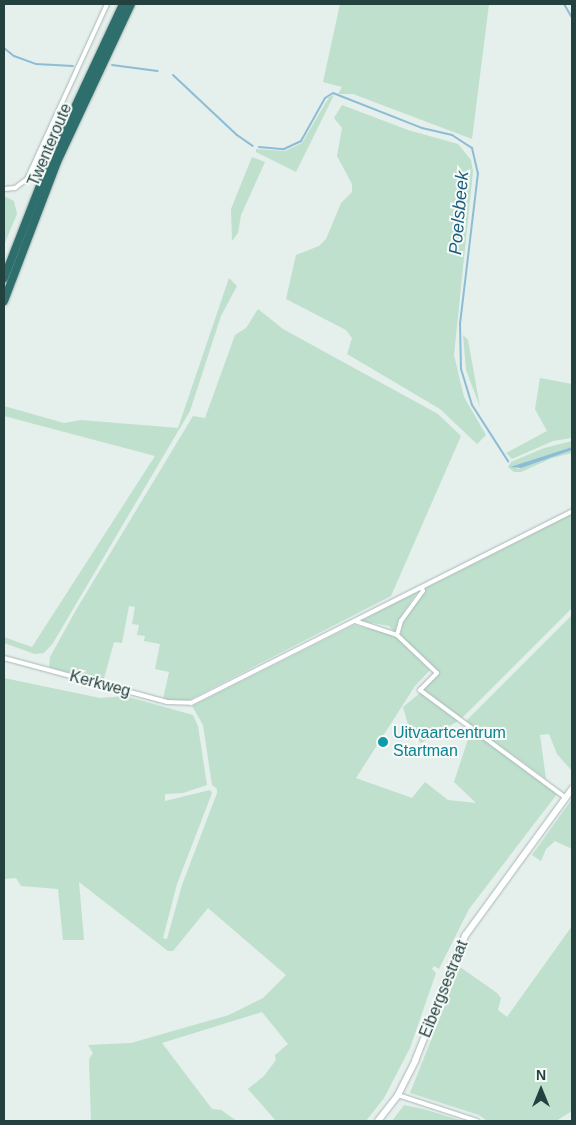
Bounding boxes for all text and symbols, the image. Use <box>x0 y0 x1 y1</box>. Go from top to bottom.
street label: Twenteroute <box>24 101 76 189</box>
water label: Poelsbeek <box>445 170 473 256</box>
street label: Kerkweg <box>67 667 133 701</box>
place label: Uitvaartcentrum Startman <box>393 723 506 761</box>
marker: Uitvaartcentrum Startman <box>377 736 389 748</box>
street label: Eibergsestraat <box>416 938 472 1040</box>
north arrow <box>516 1065 566 1115</box>
text: N <box>536 1067 546 1083</box>

